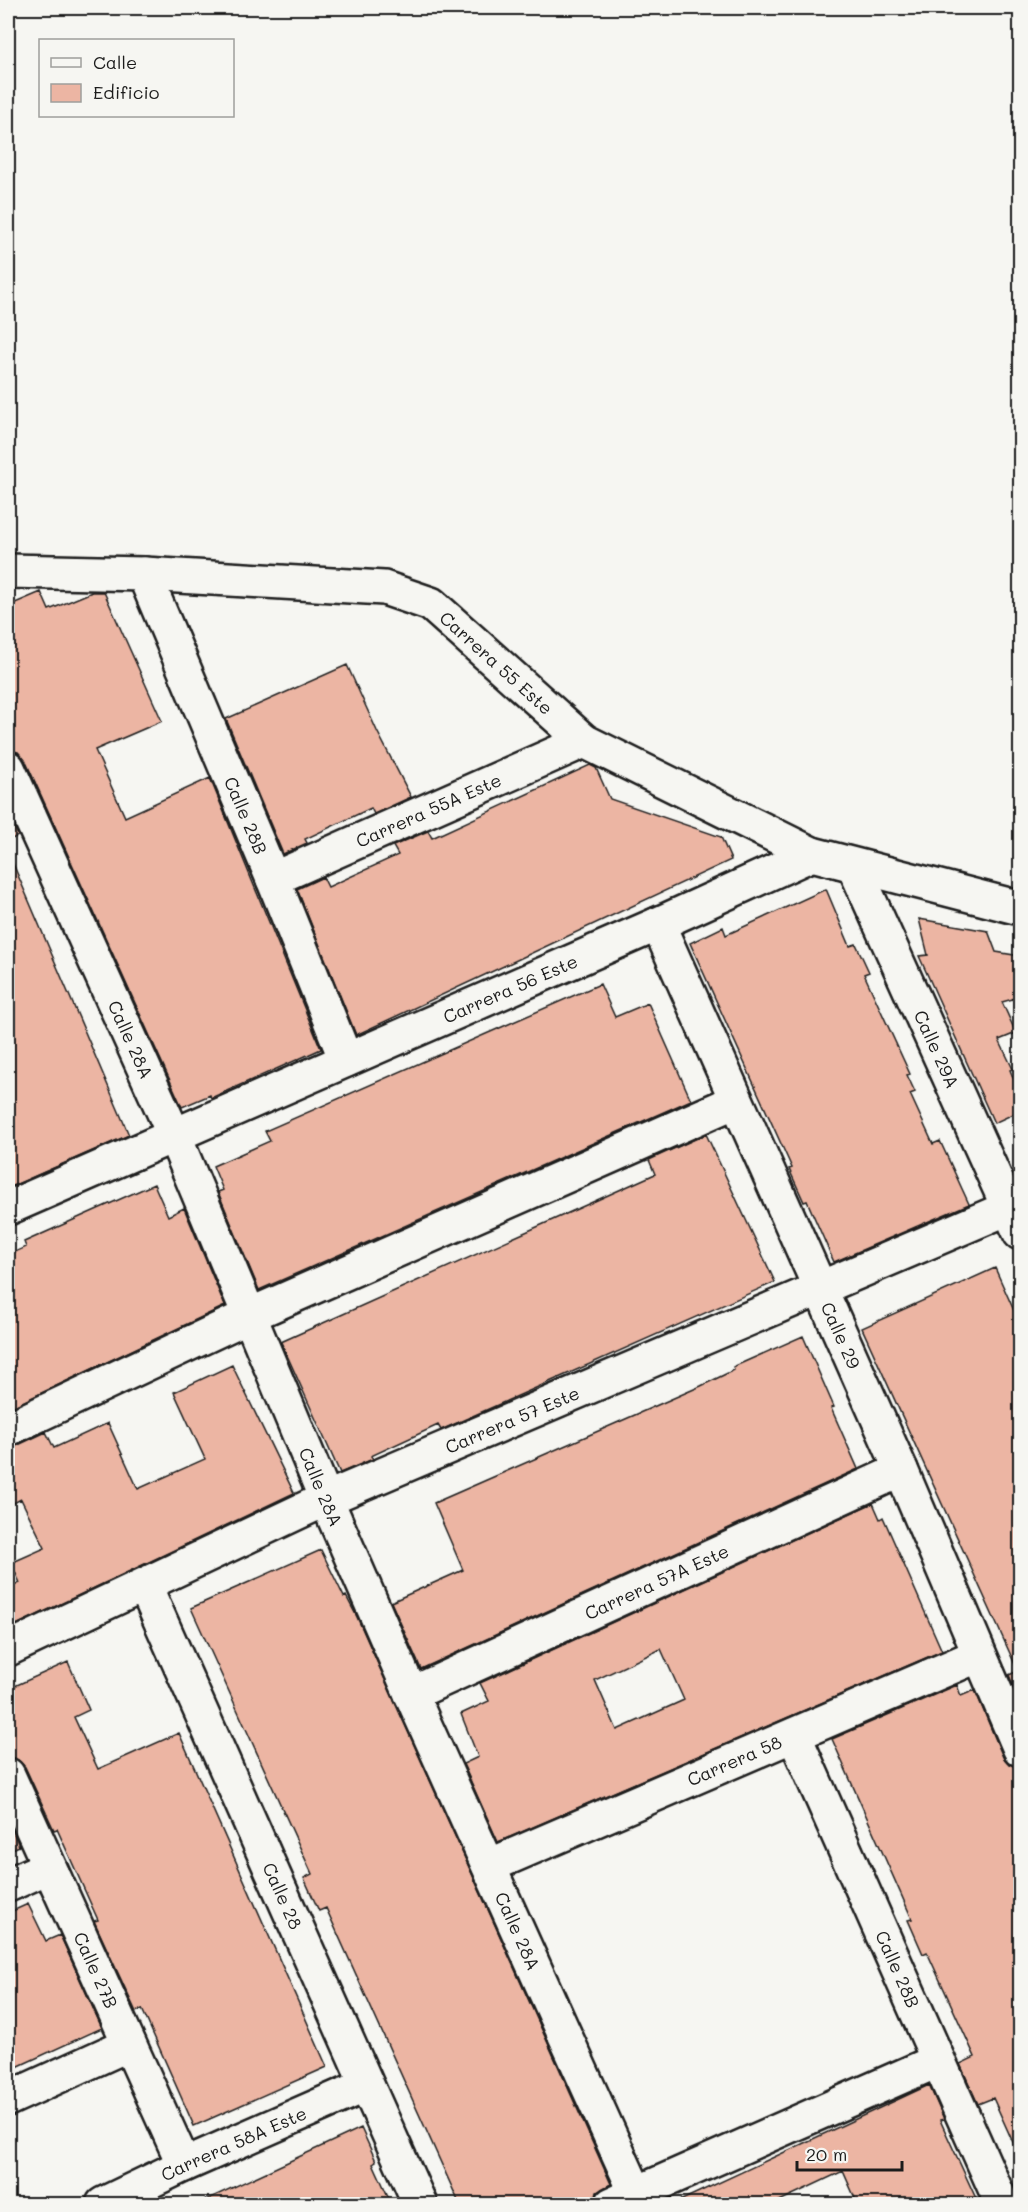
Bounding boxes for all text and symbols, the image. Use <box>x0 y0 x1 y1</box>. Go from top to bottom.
legend <box>39 39 234 117</box>
text: Calle <box>93 50 137 74</box>
text: Edificio <box>93 80 160 104</box>
street label: Carrera 55 Este <box>435 606 558 720</box>
street label: Carrera 55A Este <box>352 767 505 853</box>
street label: Calle 28B <box>219 773 273 858</box>
street label: Carrera 56 Este <box>439 949 581 1029</box>
street label: Calle 28A <box>103 997 159 1082</box>
street label: Calle 29A <box>909 1006 965 1092</box>
street label: Calle 29 <box>816 1298 866 1373</box>
street label: Carrera 57 Este <box>441 1380 583 1459</box>
street label: Calle 28A <box>294 1444 348 1530</box>
street label: Carrera 57A Este <box>581 1538 733 1625</box>
street label: Carrera 58 <box>683 1729 785 1791</box>
street label: Calle 28 <box>257 1858 308 1933</box>
street label: Calle 28A <box>490 1888 546 1974</box>
street label: Calle 28B <box>870 1927 925 2011</box>
street label: Calle 27B <box>68 1928 124 2012</box>
street label: Carrera 58A Este <box>157 2101 310 2186</box>
scale bar <box>797 2134 902 2172</box>
text: 20 m <box>806 2142 847 2166</box>

